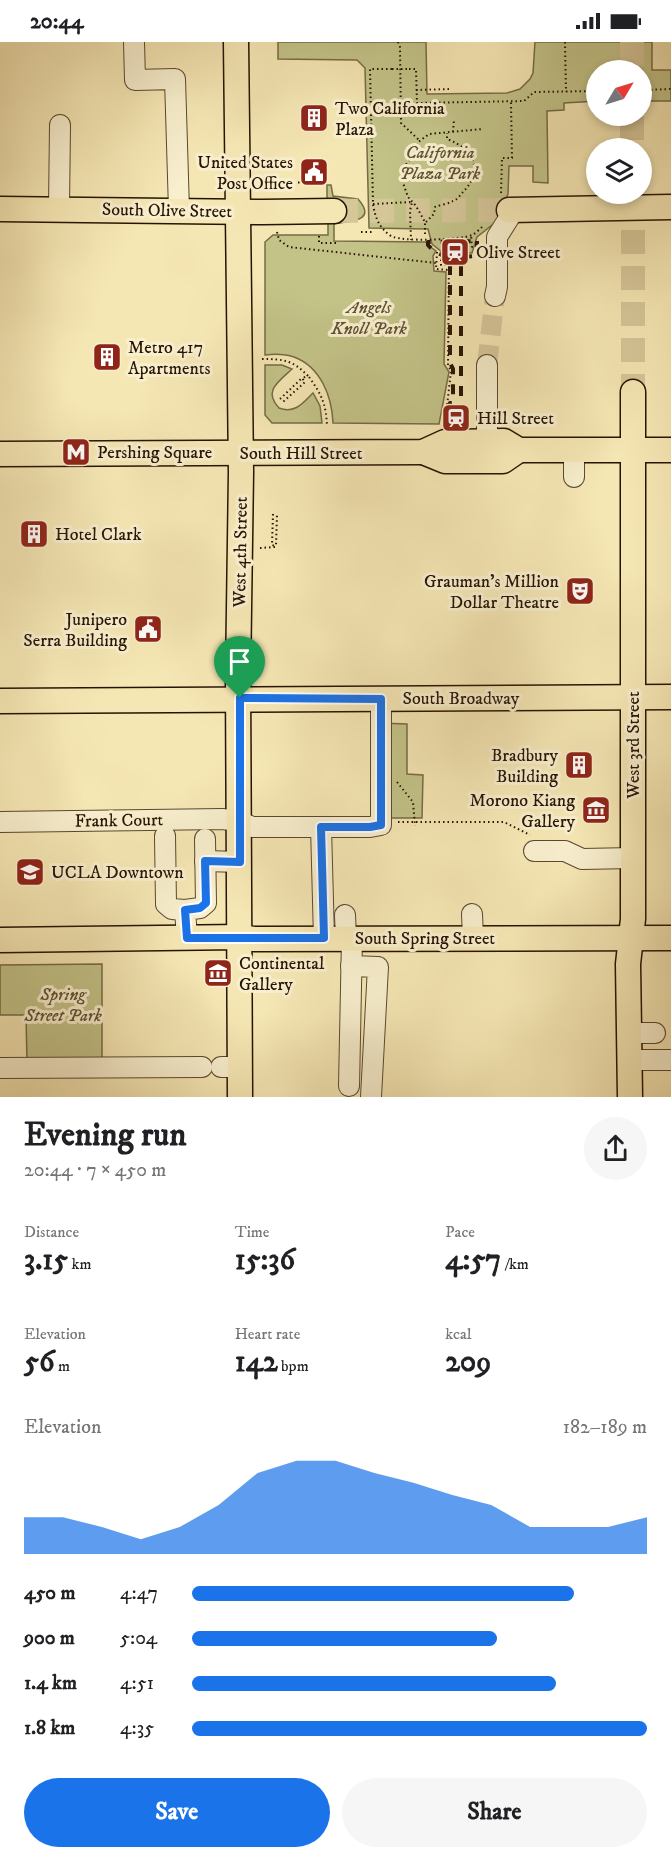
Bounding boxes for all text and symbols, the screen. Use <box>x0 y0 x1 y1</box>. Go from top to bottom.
text: 20:44 <box>30 8 84 35</box>
north arrow <box>586 60 652 126</box>
map controls <box>586 60 652 204</box>
place label: Two California Plaza <box>335 98 445 141</box>
building icon: Two California Plaza <box>298 102 330 134</box>
button: layers <box>586 138 652 204</box>
park label: California Plaza Park <box>400 142 481 185</box>
place label: United States Post Office <box>197 152 293 195</box>
public building icon: United States Post Office <box>298 156 330 188</box>
street label: South Olive Street <box>102 199 233 223</box>
station icon: Olive Street <box>439 236 471 268</box>
place label: Olive Street <box>476 242 561 264</box>
park label: Angels Knoll Park <box>330 297 407 340</box>
place label: Metro 417 Apartments <box>128 337 211 380</box>
building icon: Metro 417 Apartments <box>91 341 123 373</box>
station icon: Hill Street <box>440 402 472 434</box>
place label: Hill Street <box>477 408 554 430</box>
metro station icon: Pershing Square <box>60 436 92 468</box>
place label: Pershing Square <box>97 442 212 464</box>
street label: South Hill Street <box>240 443 363 465</box>
street label: West 4th Street <box>229 496 253 609</box>
building icon: Hotel Clark <box>18 518 50 550</box>
place label: Hotel Clark <box>55 524 142 546</box>
place label: Grauman's Million Dollar Theatre <box>424 571 560 614</box>
theatre icon: Grauman's Million Dollar Theatre <box>564 575 596 607</box>
place label: Junipero Serra Building <box>23 609 127 652</box>
public building icon: Junipero Serra Building <box>132 613 164 645</box>
pin <box>214 636 265 698</box>
icon: arrive <box>223 645 256 678</box>
street label: South Broadway <box>403 688 520 710</box>
street label: West 3rd Street <box>623 691 645 800</box>
place label: Bradbury Building <box>491 745 558 788</box>
building icon: Bradbury Building <box>563 749 595 781</box>
place label: Morono Kiang Gallery <box>470 790 575 833</box>
museum icon: Morono Kiang Gallery <box>580 794 612 826</box>
street label: Frank Court <box>75 809 164 833</box>
school or university icon: UCLA Downtown <box>14 856 46 888</box>
place label: UCLA Downtown <box>51 862 184 884</box>
street label: South Spring Street <box>355 928 495 950</box>
place label: Continental Gallery <box>239 953 325 996</box>
museum icon: Continental Gallery <box>202 957 234 989</box>
park label: Spring Street Park <box>23 984 102 1027</box>
text: Evening run <box>24 1115 186 1156</box>
button: share <box>584 1117 647 1180</box>
text: 20:44 · 7 × 450 m <box>24 1158 166 1183</box>
text: Distance <box>24 1222 79 1242</box>
text: Time <box>235 1222 269 1242</box>
text: Pace <box>445 1222 475 1242</box>
text: 3.15 <box>24 1242 68 1279</box>
text: 15:36 <box>235 1242 295 1279</box>
text: 4:57 <box>445 1242 501 1279</box>
text: km <box>68 1254 91 1274</box>
text: /km <box>501 1254 529 1274</box>
text: Elevation <box>24 1324 86 1344</box>
text: Heart rate <box>235 1324 300 1344</box>
text: kcal <box>445 1324 472 1344</box>
text: 56 <box>24 1344 55 1381</box>
text: 142 <box>235 1344 278 1381</box>
text: 209 <box>445 1344 491 1381</box>
text: m <box>55 1356 70 1376</box>
text: bpm <box>278 1356 309 1376</box>
text: Elevation <box>24 1415 101 1440</box>
text: 182–189 m <box>563 1415 647 1440</box>
text: 450 m <box>24 1581 75 1606</box>
text: 4:47 <box>120 1581 158 1606</box>
text: 900 m <box>24 1626 75 1651</box>
text: 5:04 <box>120 1626 157 1651</box>
text: 1.4 km <box>24 1671 77 1696</box>
text: 4:51 <box>120 1671 154 1696</box>
text: 1.8 km <box>24 1716 75 1741</box>
text: 4:35 <box>120 1716 154 1741</box>
button: Save <box>24 1778 330 1847</box>
button: Share <box>342 1778 647 1847</box>

